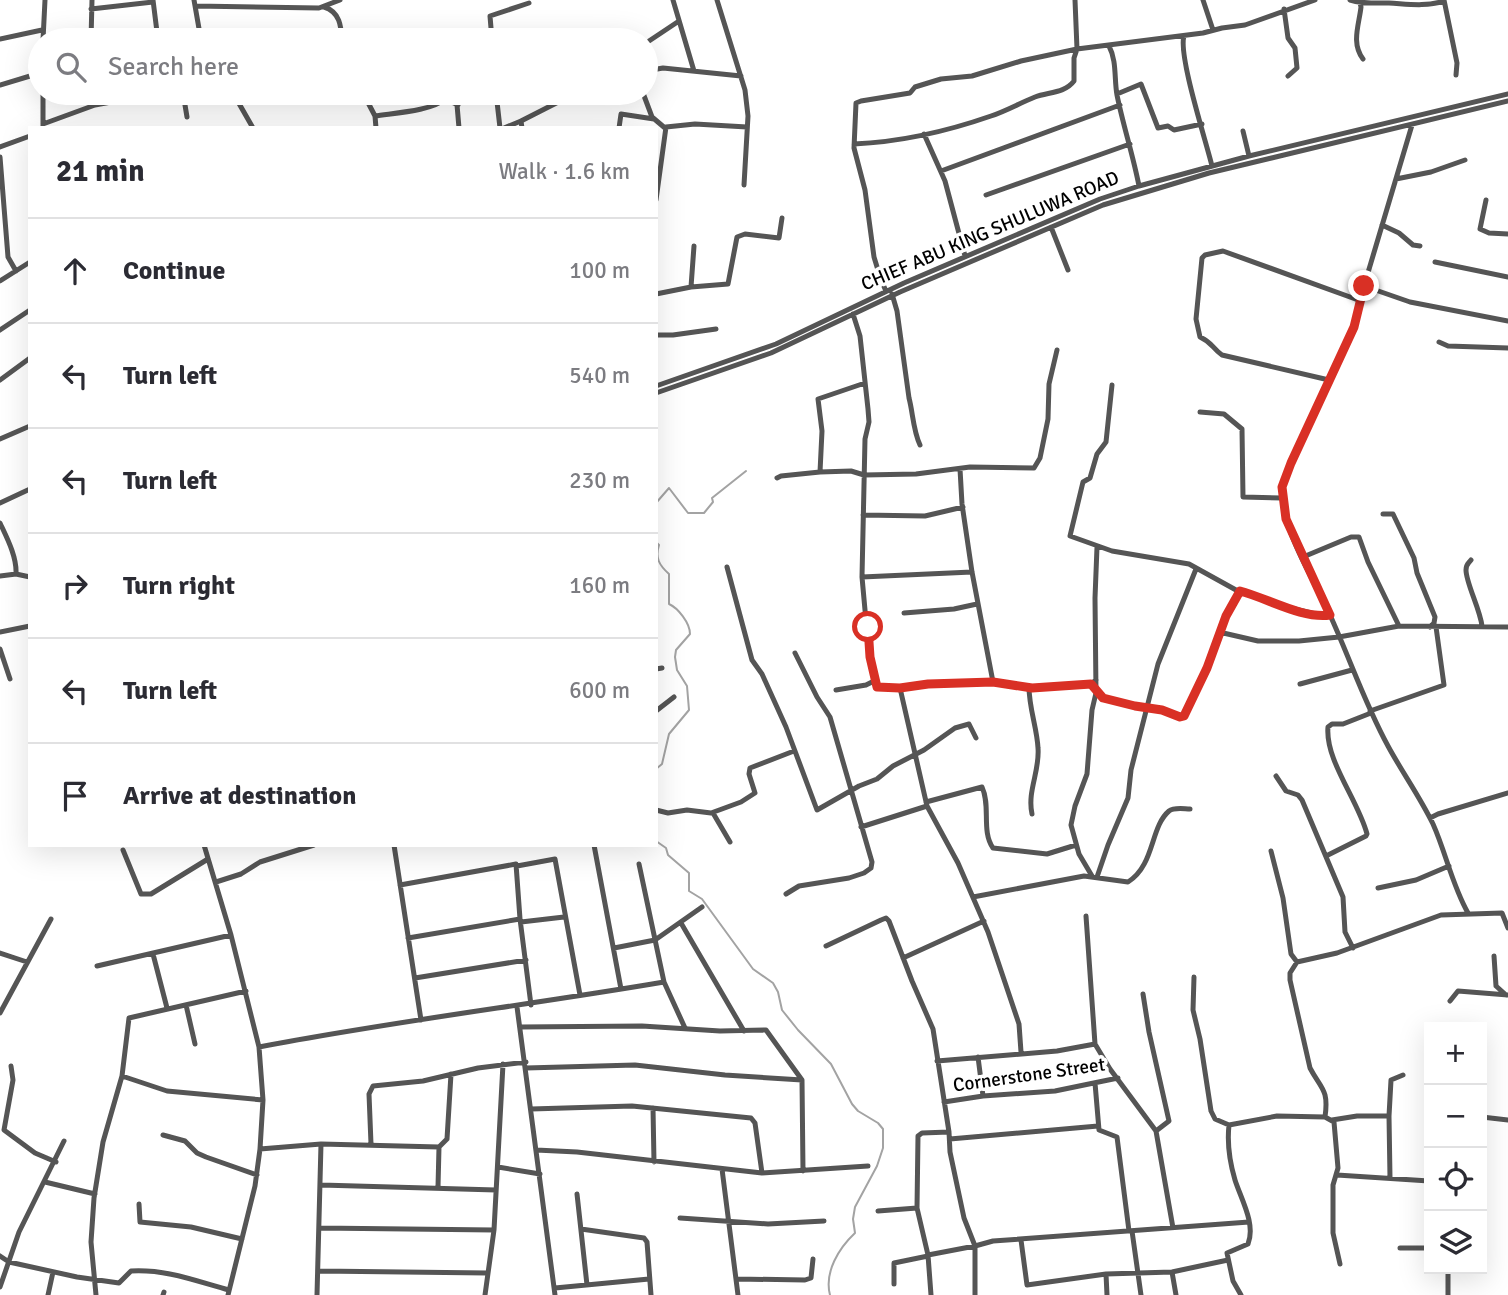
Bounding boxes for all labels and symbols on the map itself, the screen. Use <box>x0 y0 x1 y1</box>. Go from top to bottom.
street label: CHIEF ABU KING SHULUWA ROAD <box>857 166 1123 296</box>
route end <box>1348 270 1379 301</box>
route start <box>852 611 883 642</box>
street label: Cornerstone Street <box>951 1052 1107 1098</box>

